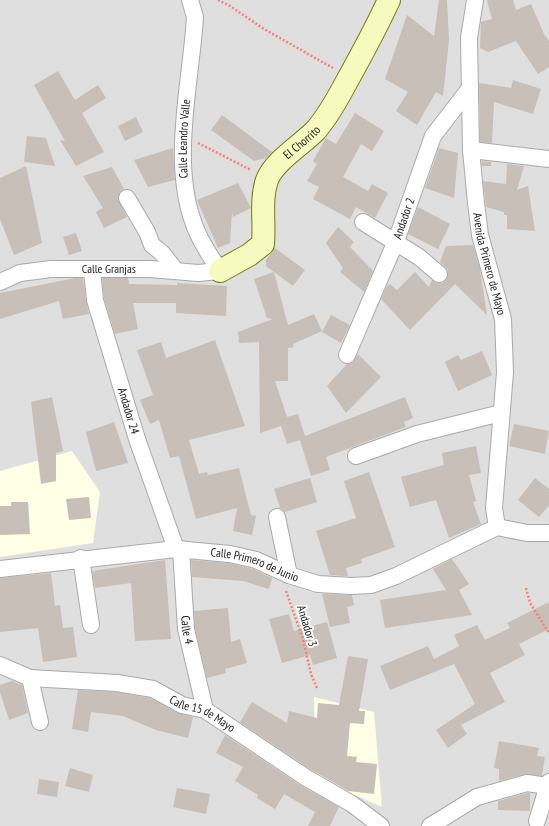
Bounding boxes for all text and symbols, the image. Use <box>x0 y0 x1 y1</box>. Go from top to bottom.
street label: Calle Leandro Valle <box>175 98 193 179</box>
street label: El Chorrito <box>280 122 323 162</box>
street label: Andador 2 <box>389 196 418 241</box>
street label: Avenida Primero de Mayo <box>470 212 510 316</box>
street label: Calle Granjas <box>82 261 136 276</box>
street label: Andador 24 <box>115 386 143 436</box>
street label: Calle Primero de Junio <box>210 544 301 585</box>
street label: Andador 3 <box>294 603 321 648</box>
street label: Calle 4 <box>178 615 197 646</box>
street label: Calle 15 de Mayo <box>167 692 238 735</box>

